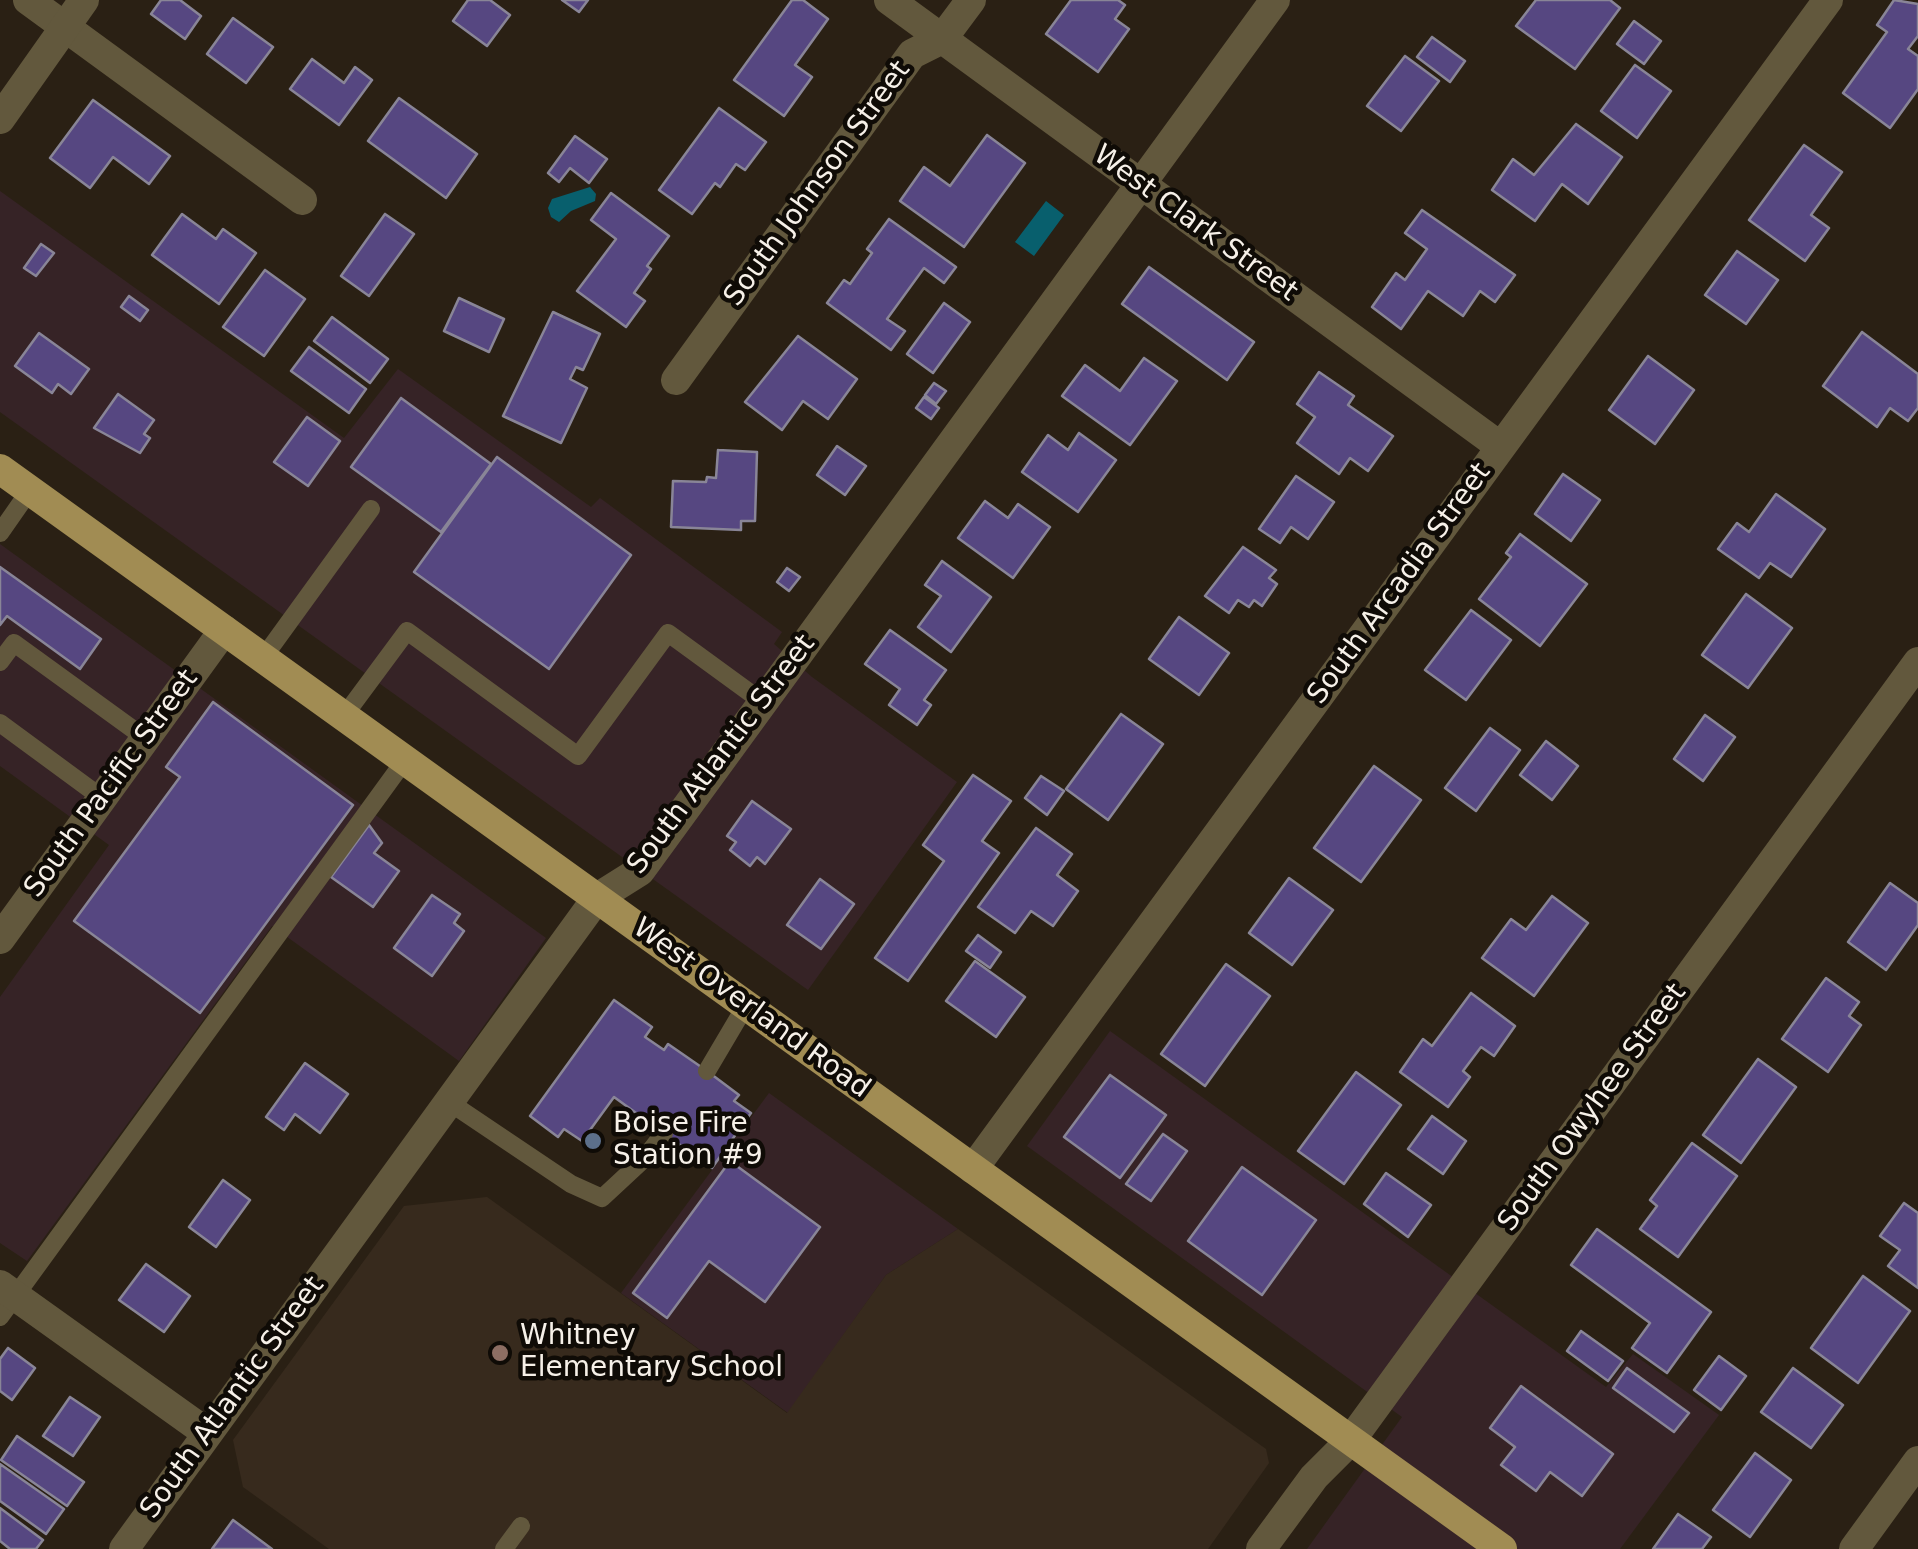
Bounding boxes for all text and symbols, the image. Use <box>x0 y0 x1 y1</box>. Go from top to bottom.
street label: South Johnson Street <box>718 55 918 313</box>
street label: West Clark Street <box>1086 139 1304 309</box>
street label: South Arcadia Street <box>1301 457 1499 711</box>
street label: South Atlantic Street <box>621 629 823 881</box>
street label: South Pacific Street <box>18 664 206 904</box>
street label: West Overland Road <box>626 912 876 1106</box>
street label: South Owyhee Street <box>1492 978 1694 1238</box>
place label: Boise Fire Station #9 <box>613 1108 763 1174</box>
marker: Boise Fire Station #9 <box>582 1130 604 1152</box>
street label: South Atlantic Street <box>134 1271 332 1525</box>
place label: Whitney Elementary School <box>520 1320 783 1386</box>
marker: Whitney Elementary School <box>489 1342 511 1364</box>

